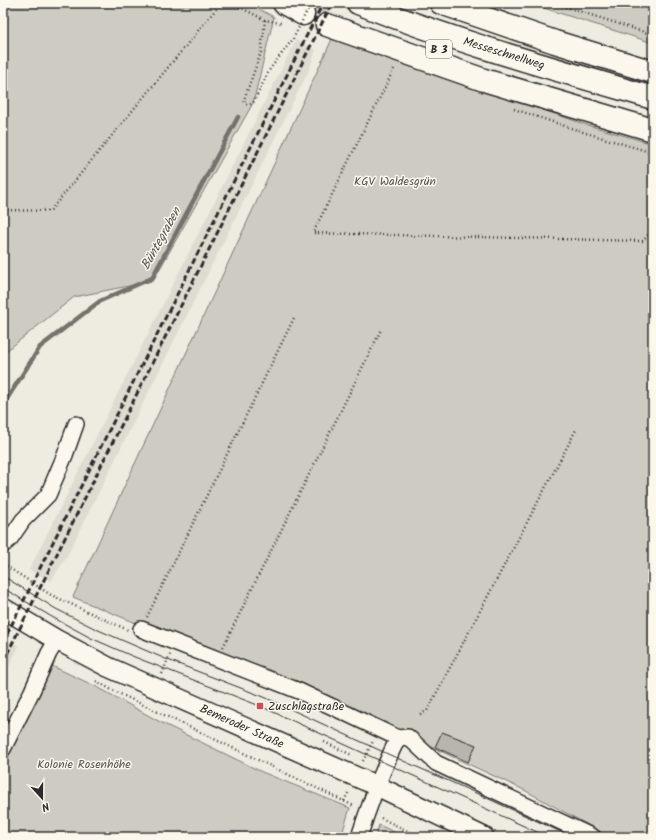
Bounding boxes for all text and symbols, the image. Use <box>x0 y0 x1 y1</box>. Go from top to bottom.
street label: Messeschnellweg <box>461 32 547 75</box>
road number: B 3 <box>426 40 452 58</box>
park label: KGV Waldesgrün <box>354 172 436 191</box>
water label: Büntegraben <box>136 203 188 274</box>
place label: Zuschlagstraße <box>268 697 345 716</box>
street label: Bemeroder Straße <box>197 699 288 754</box>
marker: Zuschlagstraße <box>255 701 265 711</box>
park label: Kolonie Rosenhöhe <box>37 755 131 774</box>
north arrow <box>22 778 62 818</box>
text: N <box>39 797 52 816</box>

